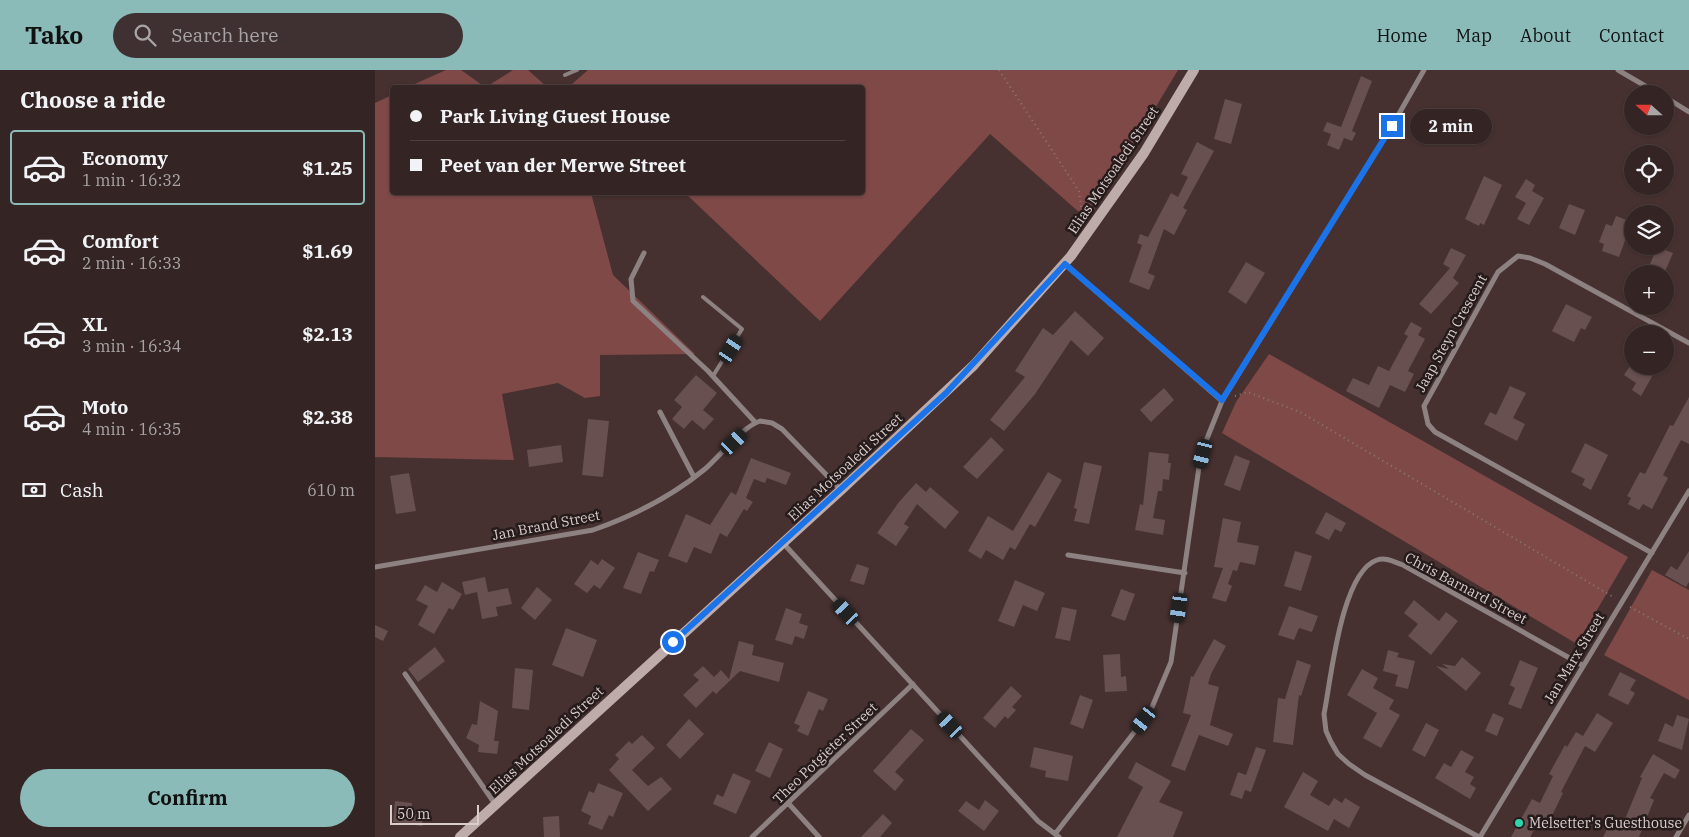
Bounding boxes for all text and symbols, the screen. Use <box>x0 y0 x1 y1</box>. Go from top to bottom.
search box <box>113 13 463 58</box>
text: Tako <box>25 19 83 51</box>
icon: search <box>131 21 159 49</box>
text: Search here <box>171 23 278 47</box>
text: Home <box>1376 24 1428 47</box>
text: Map <box>1456 24 1492 47</box>
text: About <box>1520 24 1571 47</box>
text: Contact <box>1599 24 1664 47</box>
text: Choose a ride <box>20 85 166 114</box>
north arrow <box>1624 85 1674 135</box>
map controls <box>1624 85 1674 375</box>
street label: Elias Motsoaledi Street <box>1064 103 1162 237</box>
text: Park Living Guest House <box>440 104 670 128</box>
callout: 2 min <box>1409 108 1492 144</box>
route end <box>1381 115 1403 137</box>
text: 2 min <box>1429 116 1473 136</box>
icon: car <box>22 145 67 190</box>
button: locate <box>1624 145 1674 195</box>
text: Economy <box>82 146 168 170</box>
text: Peet van der Merwe Street <box>440 153 686 177</box>
text: $1.25 <box>302 156 353 180</box>
text: 1 min · 16:32 <box>82 170 181 190</box>
button: layers <box>1624 205 1674 255</box>
icon: car <box>22 228 67 273</box>
text: Comfort <box>82 229 159 253</box>
text: $1.69 <box>302 239 353 263</box>
text: 2 min · 16:33 <box>82 253 181 273</box>
button: + <box>1624 265 1674 315</box>
street label: Jaap Steyn Crescent <box>1411 271 1491 395</box>
icon: car <box>22 311 67 356</box>
text: XL <box>82 312 108 336</box>
text: $2.13 <box>302 322 353 346</box>
button: − <box>1624 325 1674 375</box>
car <box>716 332 745 366</box>
text: 3 min · 16:34 <box>82 336 181 356</box>
icon: car <box>22 394 67 439</box>
text: Moto <box>82 395 128 419</box>
text: $2.38 <box>302 405 353 429</box>
street label: Elias Motsoaledi Street <box>784 409 906 525</box>
text: 4 min · 16:35 <box>82 419 181 439</box>
car <box>717 426 750 458</box>
car <box>1192 438 1213 470</box>
icon: cash <box>20 476 48 504</box>
text: Cash <box>60 478 104 502</box>
text: 610 m <box>307 480 355 500</box>
street label: Jan Brand Street <box>491 506 601 544</box>
street label: Chris Barnard Street <box>1402 548 1530 628</box>
car <box>1169 592 1188 624</box>
car <box>830 596 861 628</box>
street label: Jan Marx Street <box>1540 609 1608 707</box>
route start <box>662 631 684 653</box>
street label: Elias Motsoaledi Street <box>485 682 607 798</box>
street label: Theo Potgieter Street <box>769 698 881 808</box>
car <box>1128 704 1159 736</box>
car <box>934 709 965 741</box>
button: Confirm <box>20 769 355 827</box>
scale bar <box>390 802 479 825</box>
text: 50 m <box>397 805 430 823</box>
place label: Melsetter's Guesthouse <box>1529 814 1682 832</box>
marker: Melsetter's Guesthouse <box>1513 817 1525 829</box>

